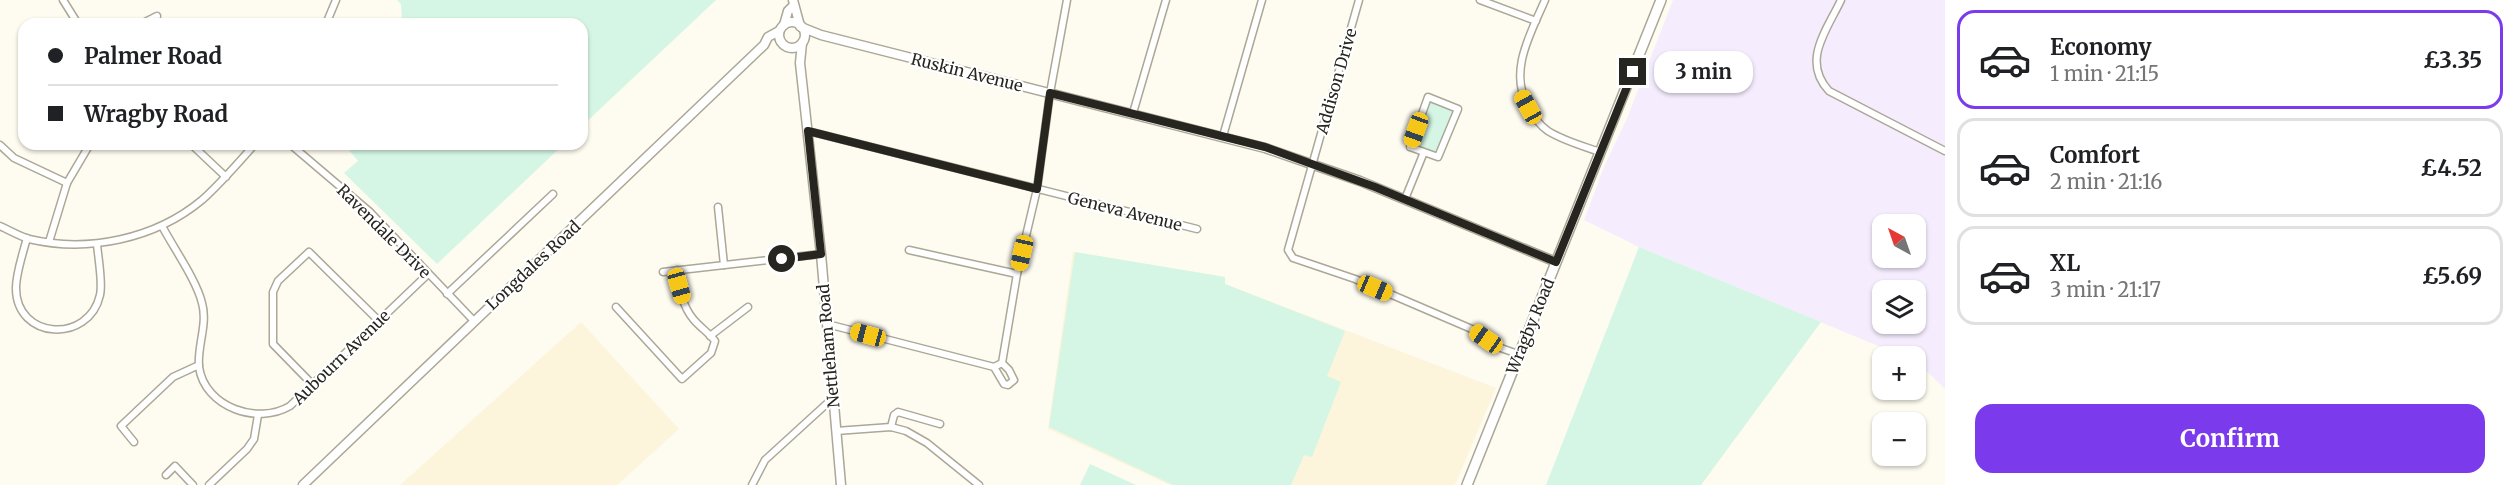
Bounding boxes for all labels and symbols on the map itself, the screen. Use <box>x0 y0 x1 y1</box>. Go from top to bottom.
street label: Addison Drive <box>1311 26 1361 137</box>
street label: Ruskin Avenue <box>909 48 1025 96</box>
callout: 3 min <box>1654 51 1753 93</box>
route end <box>1619 58 1646 85</box>
car <box>1511 87 1545 127</box>
car <box>1401 110 1431 150</box>
street label: Ravendale Drive <box>333 180 435 282</box>
street label: Geneva Avenue <box>1066 187 1184 235</box>
north arrow <box>1872 214 1926 268</box>
street label: Longdales Road <box>482 216 585 314</box>
car <box>1009 233 1035 273</box>
route start <box>768 245 795 272</box>
car <box>665 266 693 306</box>
car <box>1355 273 1395 303</box>
street label: Wragby Road <box>1501 275 1559 378</box>
street label: Nettleham Road <box>813 283 843 409</box>
street label: Aubourn Avenue <box>287 305 394 409</box>
car <box>1466 321 1506 357</box>
car <box>848 322 888 348</box>

